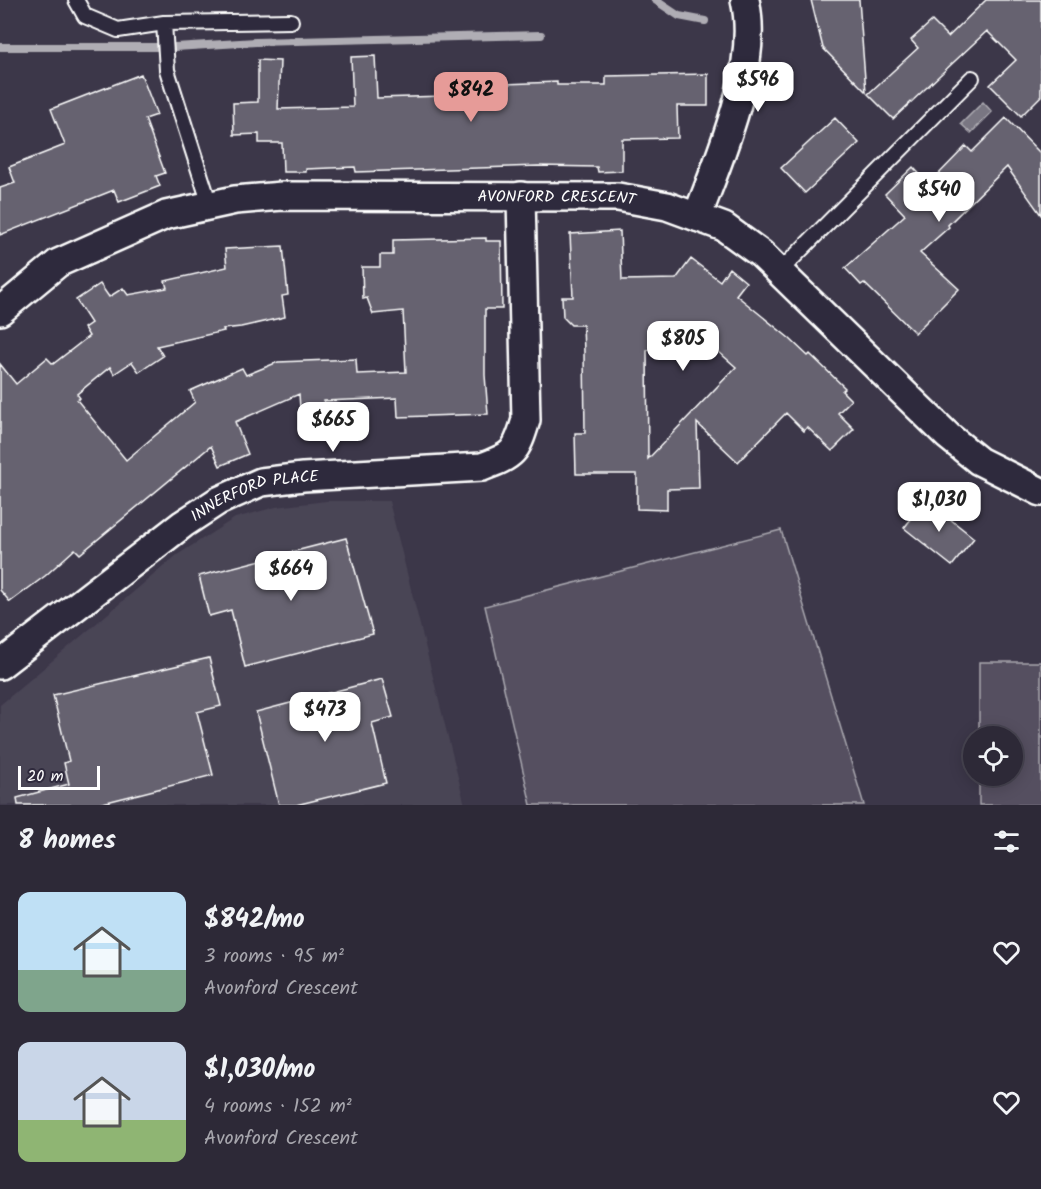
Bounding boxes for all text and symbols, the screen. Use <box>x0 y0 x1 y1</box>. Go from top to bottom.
pin: $596 <box>722 62 794 113</box>
text: $596 <box>737 65 779 97</box>
pin: $842 <box>435 72 507 123</box>
text: $842 <box>448 75 494 107</box>
pin: $540 <box>903 172 975 223</box>
text: $540 <box>917 175 961 207</box>
street label: AVONFORD CRESCENT <box>478 184 639 213</box>
pin: $805 <box>647 321 719 372</box>
text: $805 <box>661 324 705 356</box>
pin: $665 <box>297 402 369 453</box>
text: $665 <box>311 405 355 437</box>
street label: INNERFORD PLACE <box>185 464 320 528</box>
pin: $1,030 <box>890 482 988 533</box>
text: $1,030 <box>912 485 966 517</box>
pin: $664 <box>255 551 327 602</box>
text: $664 <box>269 554 313 586</box>
pin: $473 <box>289 692 361 743</box>
text: $473 <box>303 695 347 727</box>
map controls <box>963 726 1023 786</box>
button: locate <box>963 726 1023 786</box>
scale bar <box>18 763 100 790</box>
text: 20 m <box>27 764 63 789</box>
text: 8 homes <box>18 820 116 862</box>
icon: filters <box>990 825 1023 858</box>
text: $842/mo <box>204 899 305 941</box>
icon: home <box>66 916 138 988</box>
icon: heart <box>990 936 1023 969</box>
text: 3 rooms · 95 m² <box>204 941 344 973</box>
text: Avonford Crescent <box>204 973 358 1005</box>
text: $1,030/mo <box>204 1049 315 1091</box>
icon: home <box>66 1066 138 1138</box>
icon: heart <box>990 1086 1023 1119</box>
text: 4 rooms · 152 m² <box>204 1091 352 1123</box>
text: Avonford Crescent <box>204 1123 358 1155</box>

